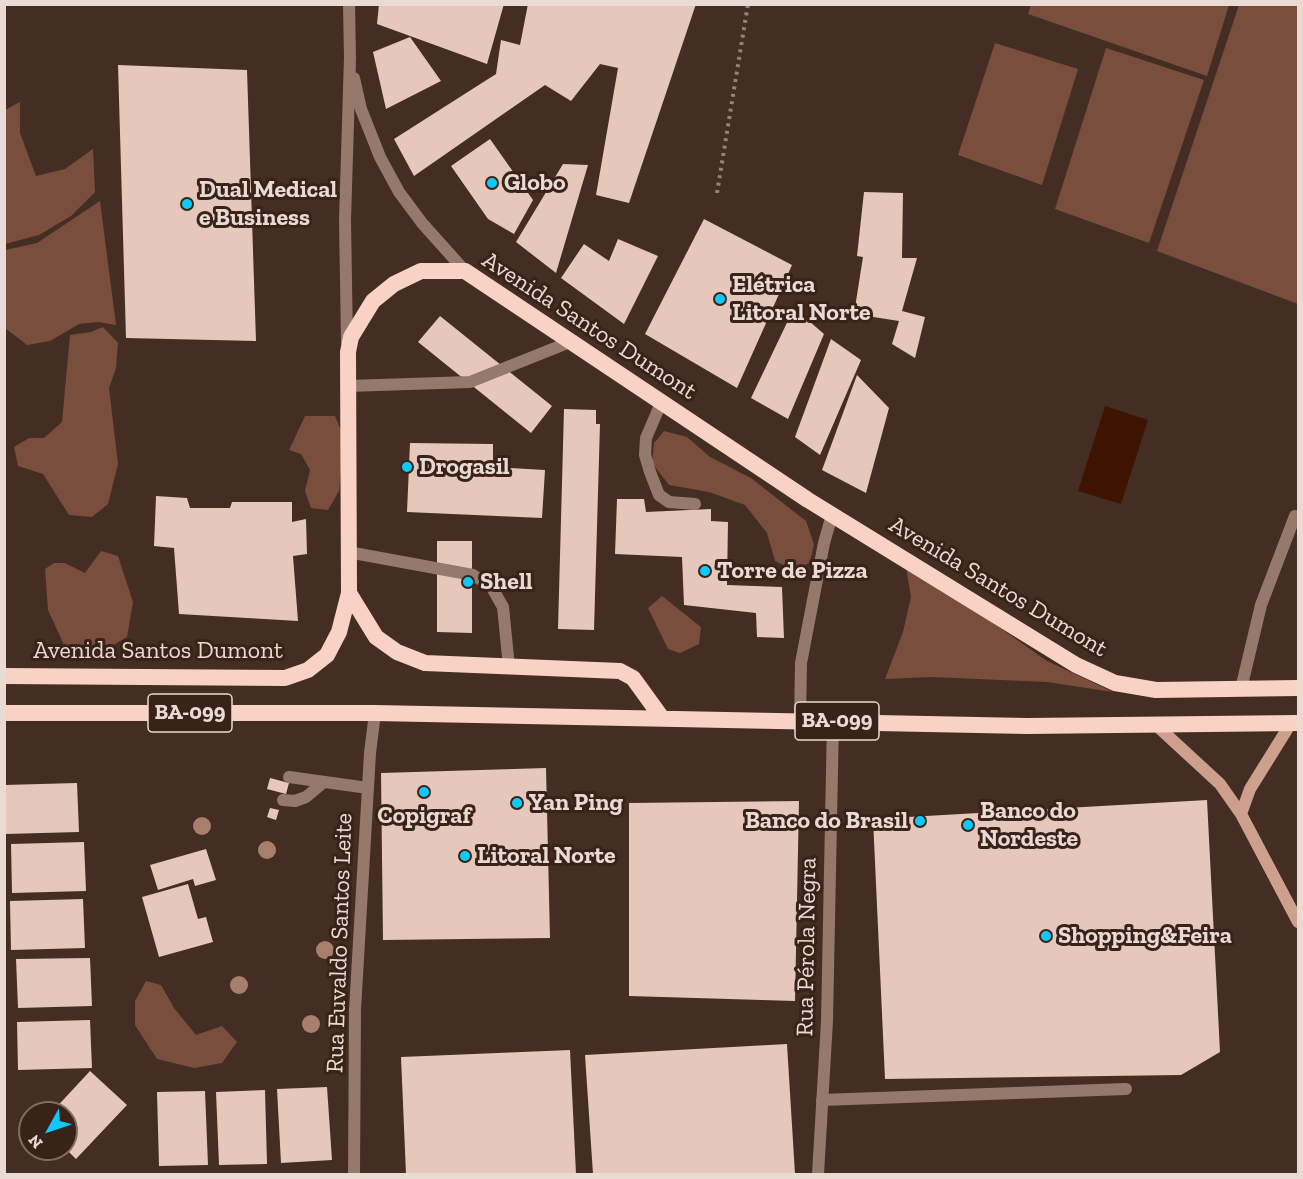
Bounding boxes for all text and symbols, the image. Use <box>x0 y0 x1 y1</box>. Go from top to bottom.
place label: Globo <box>504 169 566 197</box>
place label: Dual Medical e Business <box>199 176 337 232</box>
marker: Globo <box>485 176 499 190</box>
marker: Dual Medical e Business <box>180 197 194 211</box>
street label: Avenida Santos Dumont <box>476 246 702 406</box>
place label: Elétrica Litoral Norte <box>732 271 871 327</box>
marker: Elétrica Litoral Norte <box>713 292 727 306</box>
place label: Drogasil <box>419 453 510 481</box>
marker: Drogasil <box>400 460 414 474</box>
street label: Avenida Santos Dumont <box>884 510 1112 664</box>
place label: Torre de Pizza <box>717 557 868 585</box>
marker: Torre de Pizza <box>698 564 712 578</box>
place label: Shell <box>480 568 533 596</box>
marker: Shell <box>461 575 475 589</box>
street label: Avenida Santos Dumont <box>33 637 283 665</box>
road number: BA-099 <box>148 694 232 732</box>
road number: BA-099 <box>795 702 879 740</box>
marker: Copigraf <box>417 785 431 799</box>
place label: Yan Ping <box>529 789 623 817</box>
marker: Yan Ping <box>510 796 524 810</box>
place label: Banco do Nordeste <box>980 797 1078 853</box>
place label: Copigraf <box>377 802 471 830</box>
place label: Banco do Brasil <box>745 807 908 835</box>
street label: Rua Euvaldo Santos Leite <box>321 812 359 1074</box>
marker: Banco do Brasil <box>913 814 927 828</box>
marker: Banco do Nordeste <box>961 818 975 832</box>
place label: Litoral Norte <box>477 842 616 870</box>
marker: Litoral Norte <box>458 849 472 863</box>
street label: Rua Pérola Negra <box>791 857 823 1037</box>
place label: Shopping&Feira <box>1058 922 1232 950</box>
marker: Shopping&Feira <box>1039 929 1053 943</box>
north arrow <box>18 1101 78 1161</box>
text: N <box>24 1131 47 1152</box>

